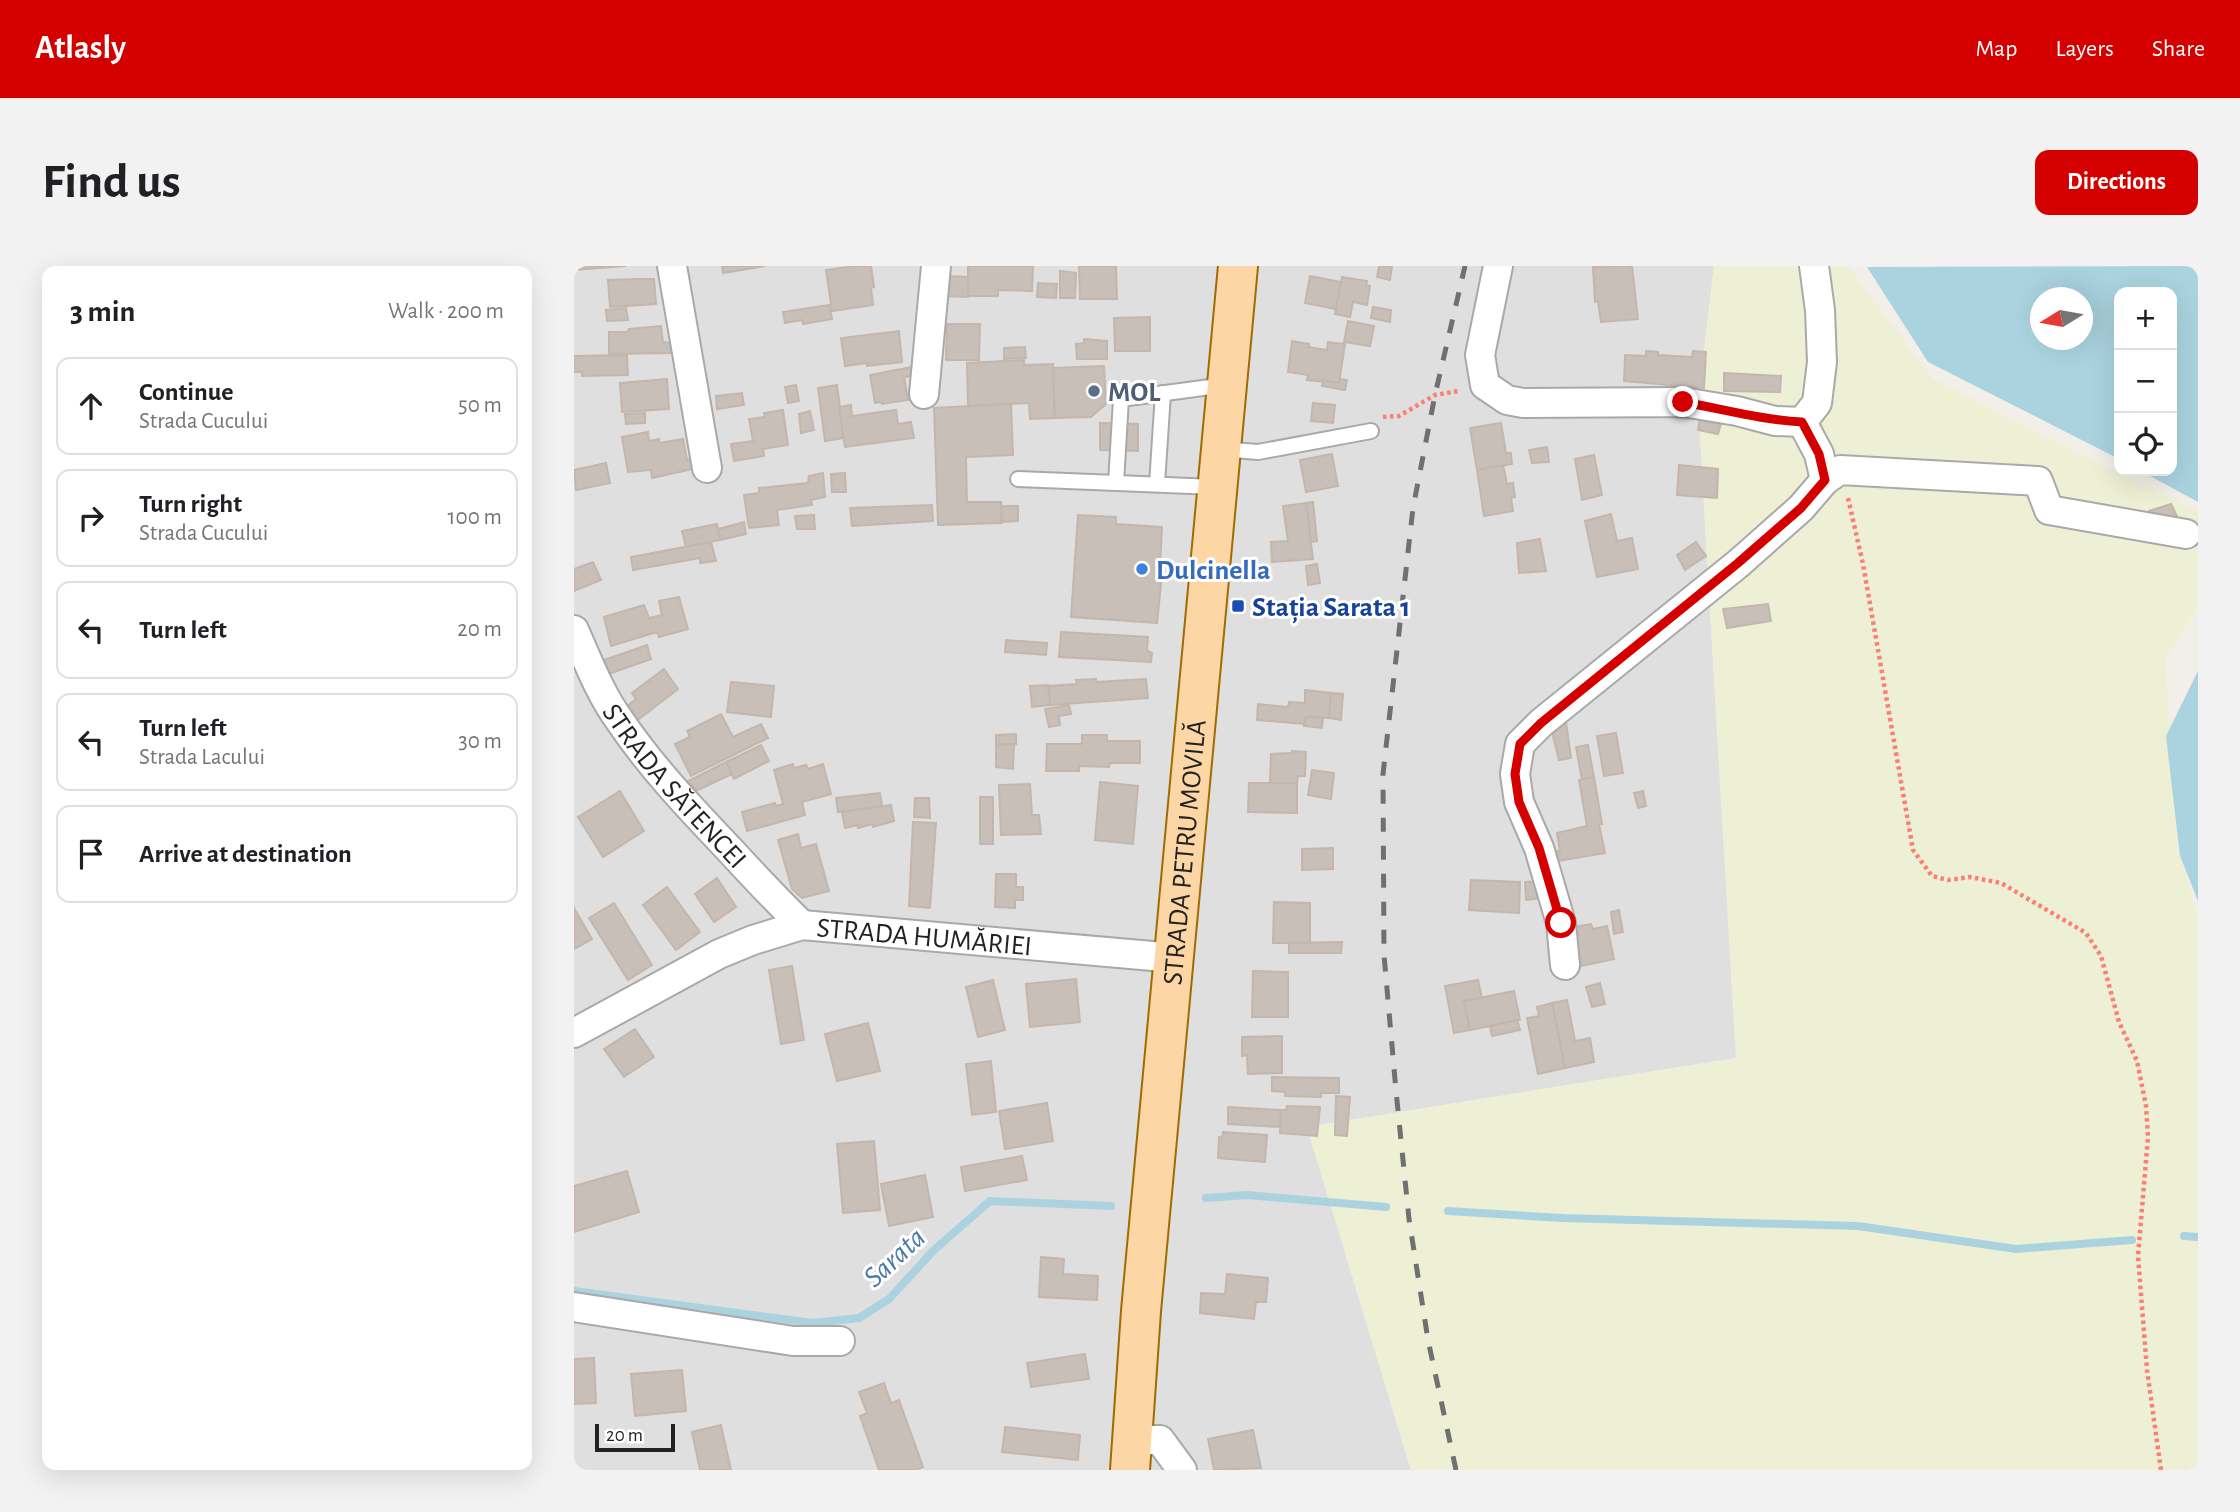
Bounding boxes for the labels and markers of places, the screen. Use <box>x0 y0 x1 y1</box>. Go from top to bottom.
place label: MOL <box>1108 379 1161 407</box>
marker: MOL <box>1086 383 1102 399</box>
place label: Dulcinella <box>1156 557 1271 585</box>
marker: Dulcinella <box>1134 561 1150 577</box>
place label: Stația Sarata 1 <box>1252 594 1410 624</box>
marker: Stația Sarata 1 <box>1230 598 1246 614</box>

